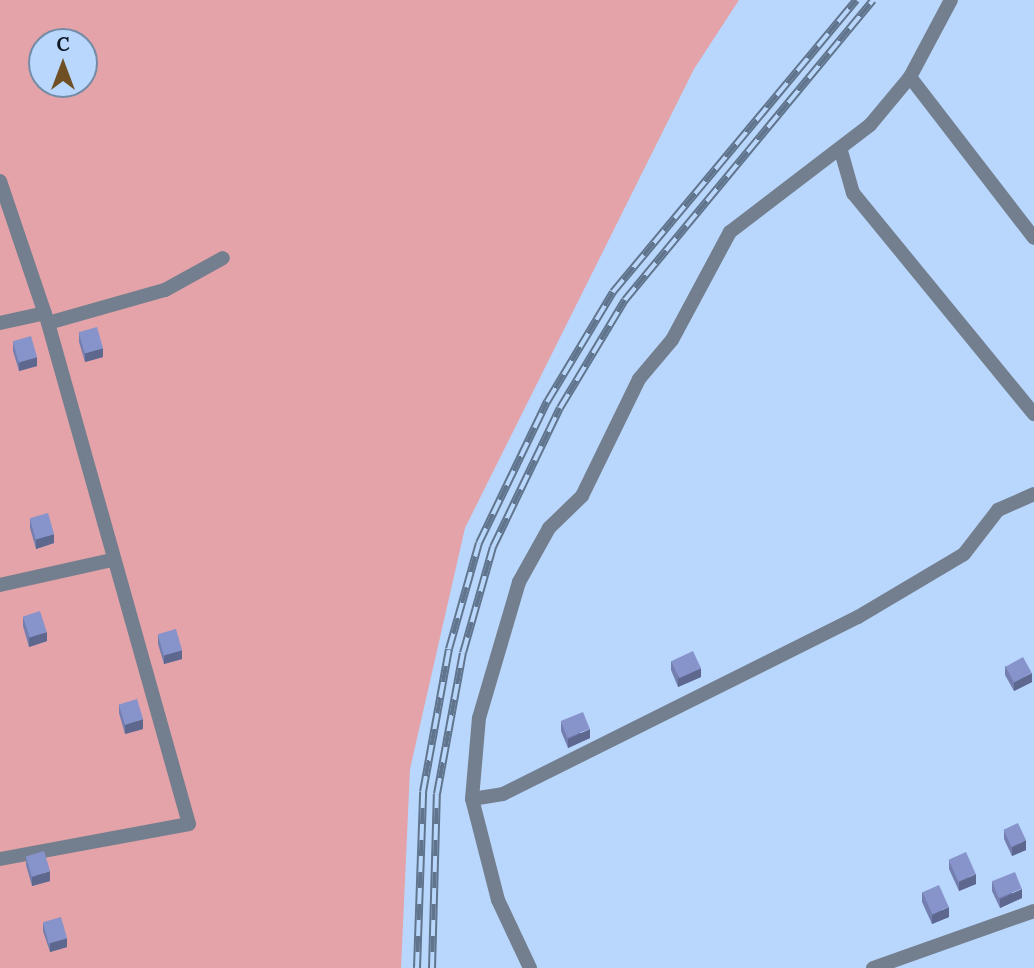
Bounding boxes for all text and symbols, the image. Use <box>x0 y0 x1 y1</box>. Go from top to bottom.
north arrow <box>28 28 98 98</box>
text: С <box>56 32 70 56</box>

